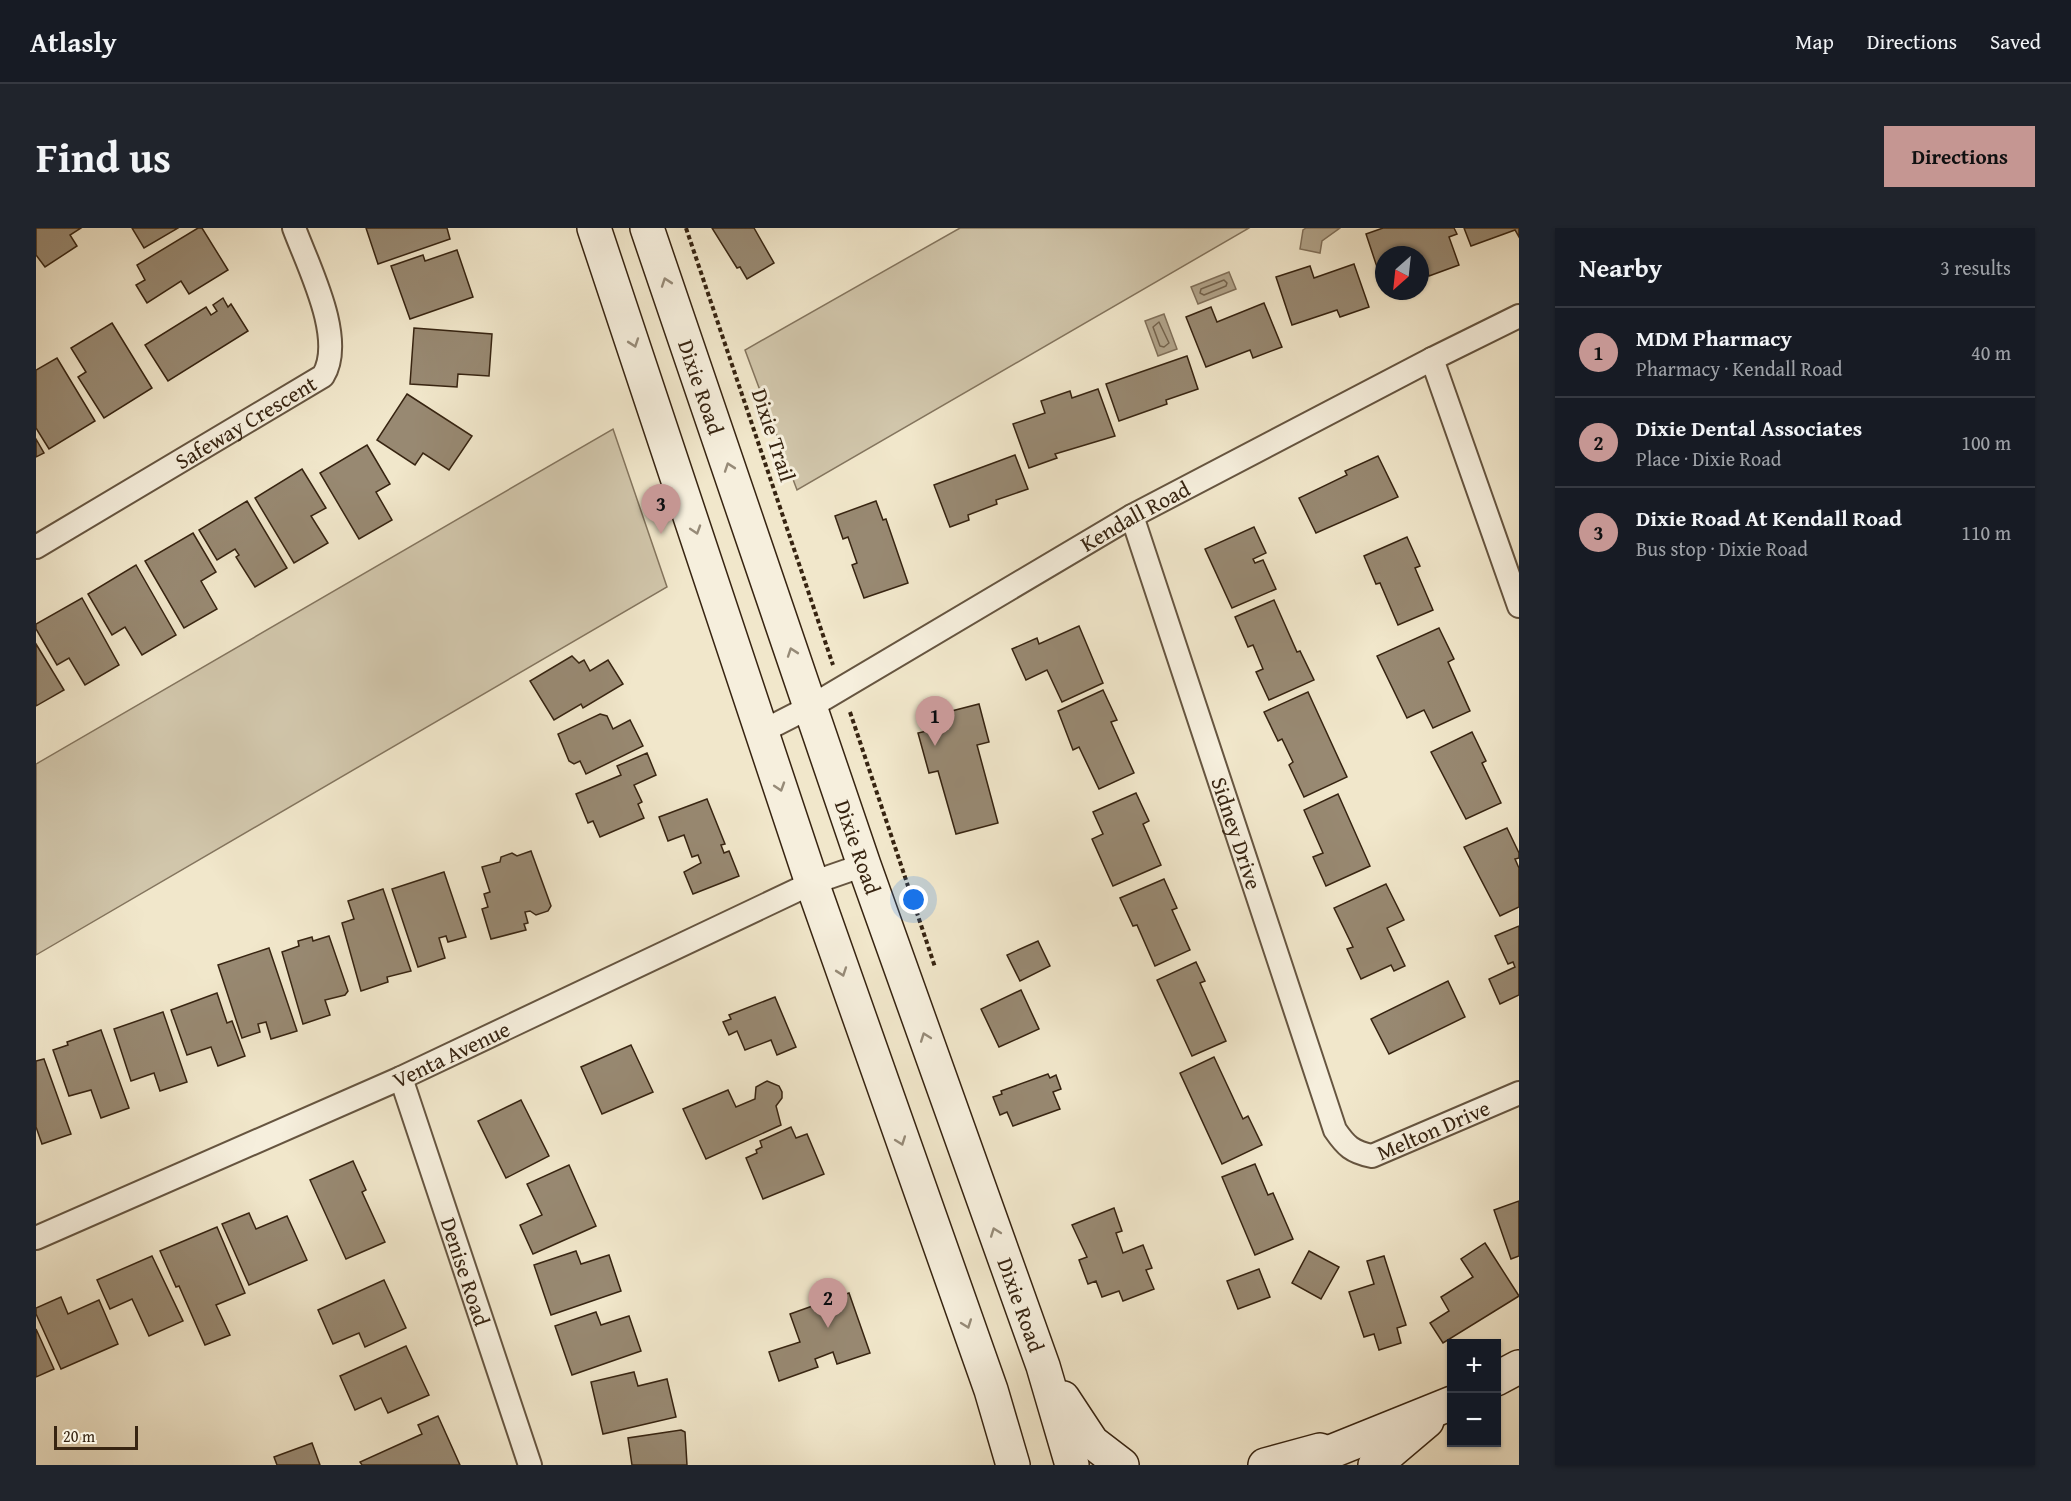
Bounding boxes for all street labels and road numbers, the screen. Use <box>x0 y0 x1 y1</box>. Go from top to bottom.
street label: Dixie Road <box>670 335 732 439</box>
street label: Safeway Crescent <box>169 367 323 477</box>
street label: Dixie Trail <box>744 384 804 486</box>
street label: Kendall Road <box>1074 472 1196 559</box>
street label: Sidney Drive <box>1203 773 1270 893</box>
street label: Dixie Road <box>827 795 889 899</box>
street label: Venta Avenue <box>387 1013 515 1096</box>
street label: Melton Drive <box>1372 1091 1495 1168</box>
street label: Denise Road <box>433 1213 499 1330</box>
street label: Dixie Road <box>990 1253 1053 1357</box>

